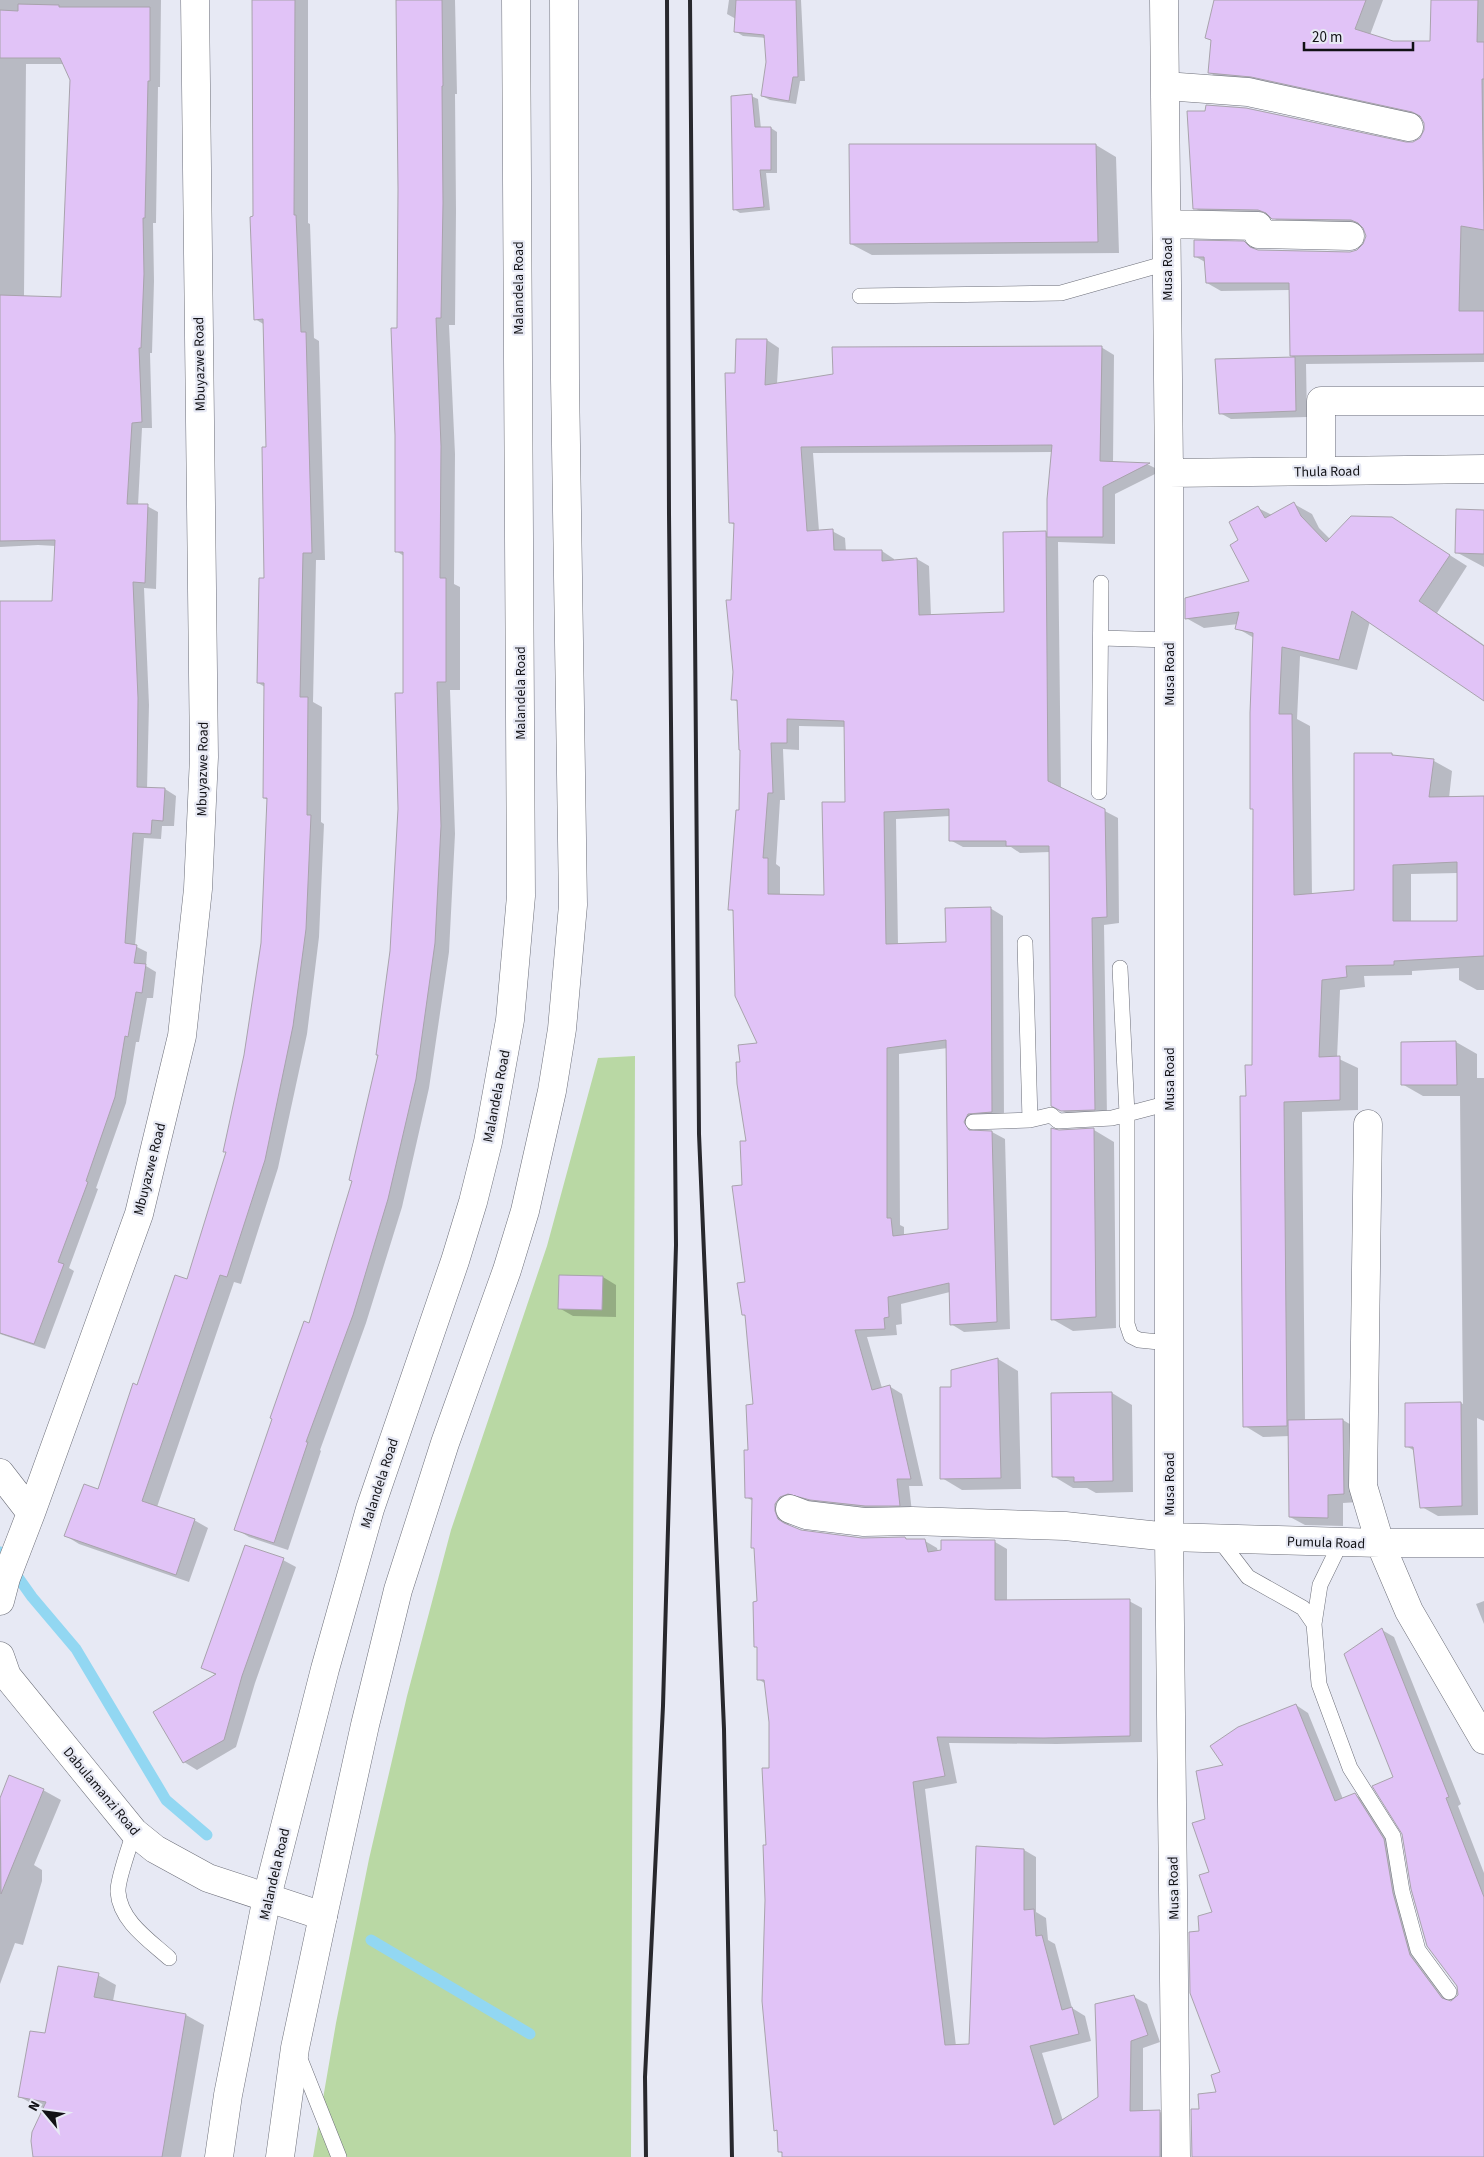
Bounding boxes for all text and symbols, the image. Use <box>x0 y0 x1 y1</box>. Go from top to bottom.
scale bar <box>1304 20 1413 52</box>
text: 20 m <box>1312 27 1342 48</box>
street label: Musa Road <box>1158 237 1178 301</box>
street label: Malandela Road <box>509 241 529 335</box>
street label: Mbuyazwe Road <box>189 317 211 411</box>
street label: Thula Road <box>1294 461 1360 483</box>
street label: Musa Road <box>1160 642 1180 706</box>
street label: Malandela Road <box>511 646 531 740</box>
street label: Mbuyazwe Road <box>192 722 214 816</box>
street label: Musa Road <box>1160 1047 1180 1111</box>
street label: Malandela Road <box>478 1048 516 1144</box>
street label: Mbuyazwe Road <box>129 1121 171 1218</box>
street label: Malandela Road <box>356 1436 404 1531</box>
street label: Musa Road <box>1160 1452 1180 1516</box>
street label: Pumula Road <box>1287 1532 1365 1554</box>
street label: Dabulamanzi Road <box>58 1743 144 1840</box>
street label: Malandela Road <box>255 1826 295 1922</box>
street label: Musa Road <box>1163 1856 1185 1920</box>
north arrow <box>20 2087 70 2137</box>
text: N <box>24 2097 46 2115</box>

